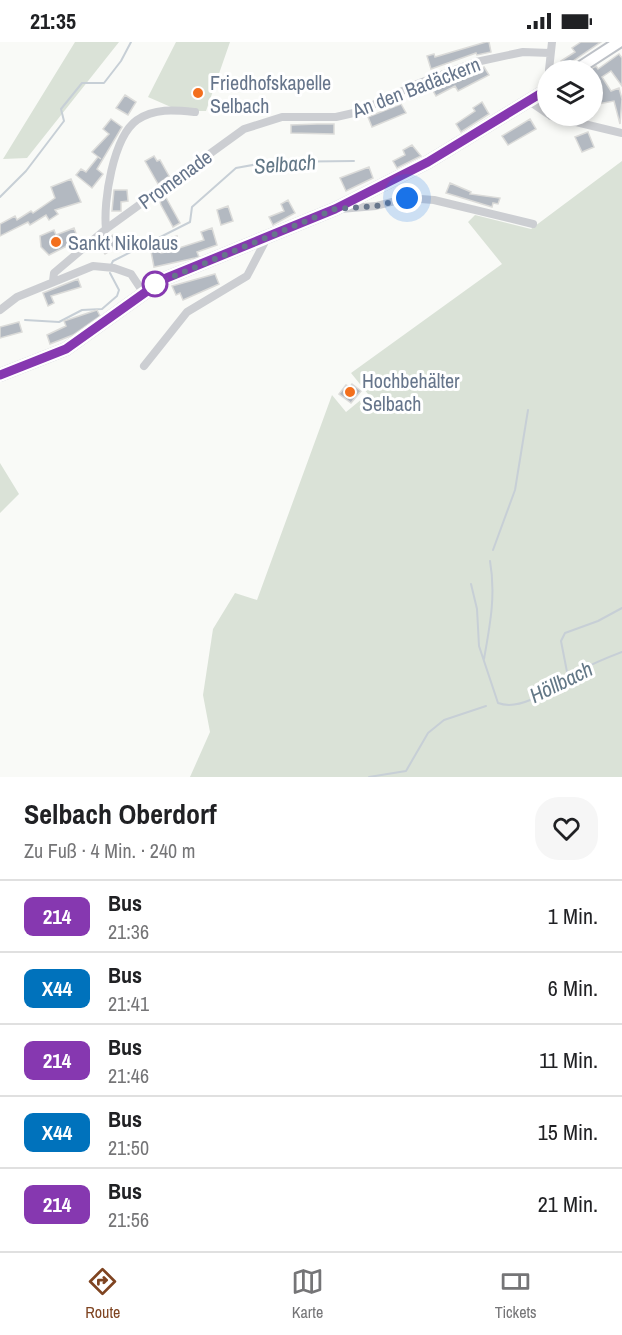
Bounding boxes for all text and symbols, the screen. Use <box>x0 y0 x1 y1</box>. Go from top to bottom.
text: 21:35 <box>30 6 76 36</box>
street label: An den Badäckern <box>347 50 484 124</box>
map controls <box>537 60 603 126</box>
button: layers <box>537 60 603 126</box>
place label: Friedhofskapelle Selbach <box>210 69 331 119</box>
marker: Friedhofskapelle Selbach <box>191 86 205 100</box>
street label: Promenade <box>133 143 217 215</box>
water label: Selbach <box>253 147 317 181</box>
your location <box>392 183 422 213</box>
place label: Sankt Nikolaus <box>68 229 178 256</box>
marker: Sankt Nikolaus <box>49 235 63 249</box>
unlabelled marker <box>142 271 168 297</box>
place label: Hochbehälter Selbach <box>362 367 460 417</box>
marker: Hochbehälter Selbach <box>343 385 357 399</box>
water label: Höllbach <box>525 654 597 710</box>
text: Selbach Oberdorf <box>24 795 217 833</box>
button: heart <box>535 797 598 860</box>
text: Zu Fuß · 4 Min. · 240 m <box>24 837 195 864</box>
text: Bus <box>108 888 142 918</box>
text: 1 Min. <box>548 901 598 931</box>
text: 214 <box>43 902 71 931</box>
text: 21:36 <box>108 918 149 945</box>
text: Bus <box>108 960 142 990</box>
text: 6 Min. <box>548 973 598 1003</box>
text: X44 <box>42 974 72 1003</box>
text: 21:41 <box>108 990 149 1017</box>
text: Bus <box>108 1032 142 1062</box>
text: 11 Min. <box>539 1045 598 1075</box>
text: 214 <box>43 1046 71 1075</box>
text: 21:46 <box>108 1062 149 1089</box>
text: Bus <box>108 1104 142 1134</box>
text: 15 Min. <box>538 1117 598 1147</box>
text: X44 <box>42 1118 72 1147</box>
text: 21:50 <box>108 1134 149 1161</box>
text: Bus <box>108 1176 142 1206</box>
text: 21 Min. <box>538 1189 598 1219</box>
text: 214 <box>43 1190 71 1219</box>
text: 21:56 <box>108 1206 149 1233</box>
tab: Route <box>85 1265 120 1323</box>
tab: Karte <box>291 1265 324 1323</box>
tab: Tickets <box>495 1265 537 1323</box>

